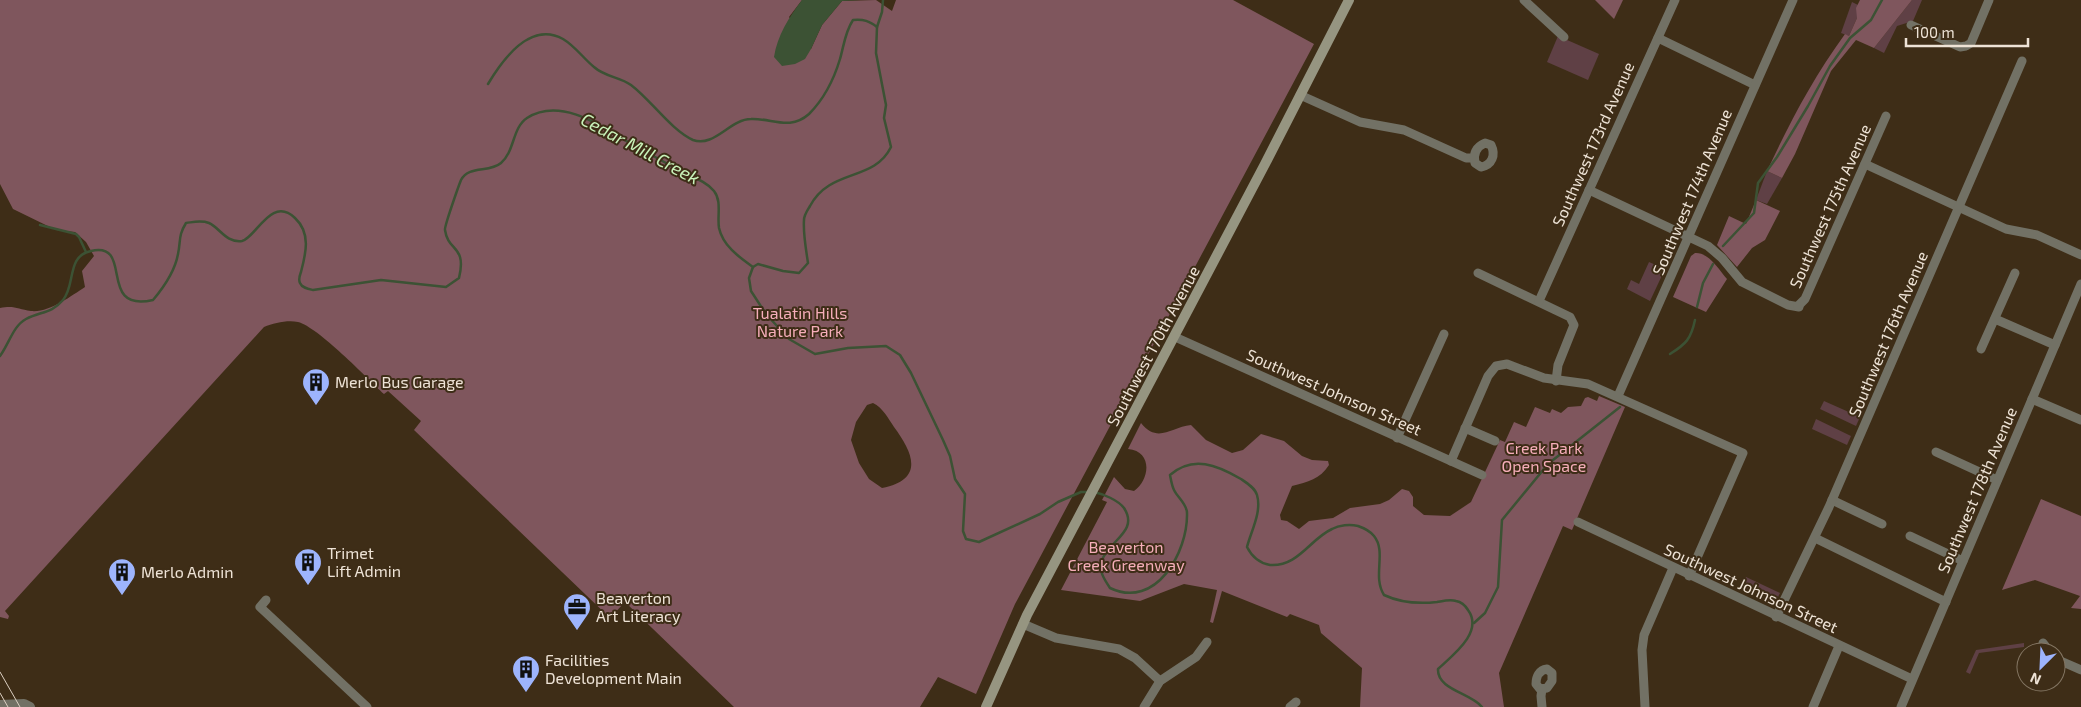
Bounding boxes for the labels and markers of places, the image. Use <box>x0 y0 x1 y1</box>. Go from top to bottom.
building icon: Merlo Bus Garage <box>301 367 331 406</box>
place label: Merlo Bus Garage <box>335 372 464 391</box>
place label: Trimet Lift Admin <box>327 543 401 580</box>
building icon: Trimet Lift Admin <box>293 547 323 586</box>
building icon: Merlo Admin <box>107 557 137 596</box>
place label: Merlo Admin <box>141 562 233 581</box>
place label: Beaverton Art Literacy <box>596 588 681 625</box>
office icon: Beaverton Art Literacy <box>562 592 592 631</box>
place label: Facilities Development Main <box>545 650 682 687</box>
building icon: Facilities Development Main <box>511 654 541 693</box>

